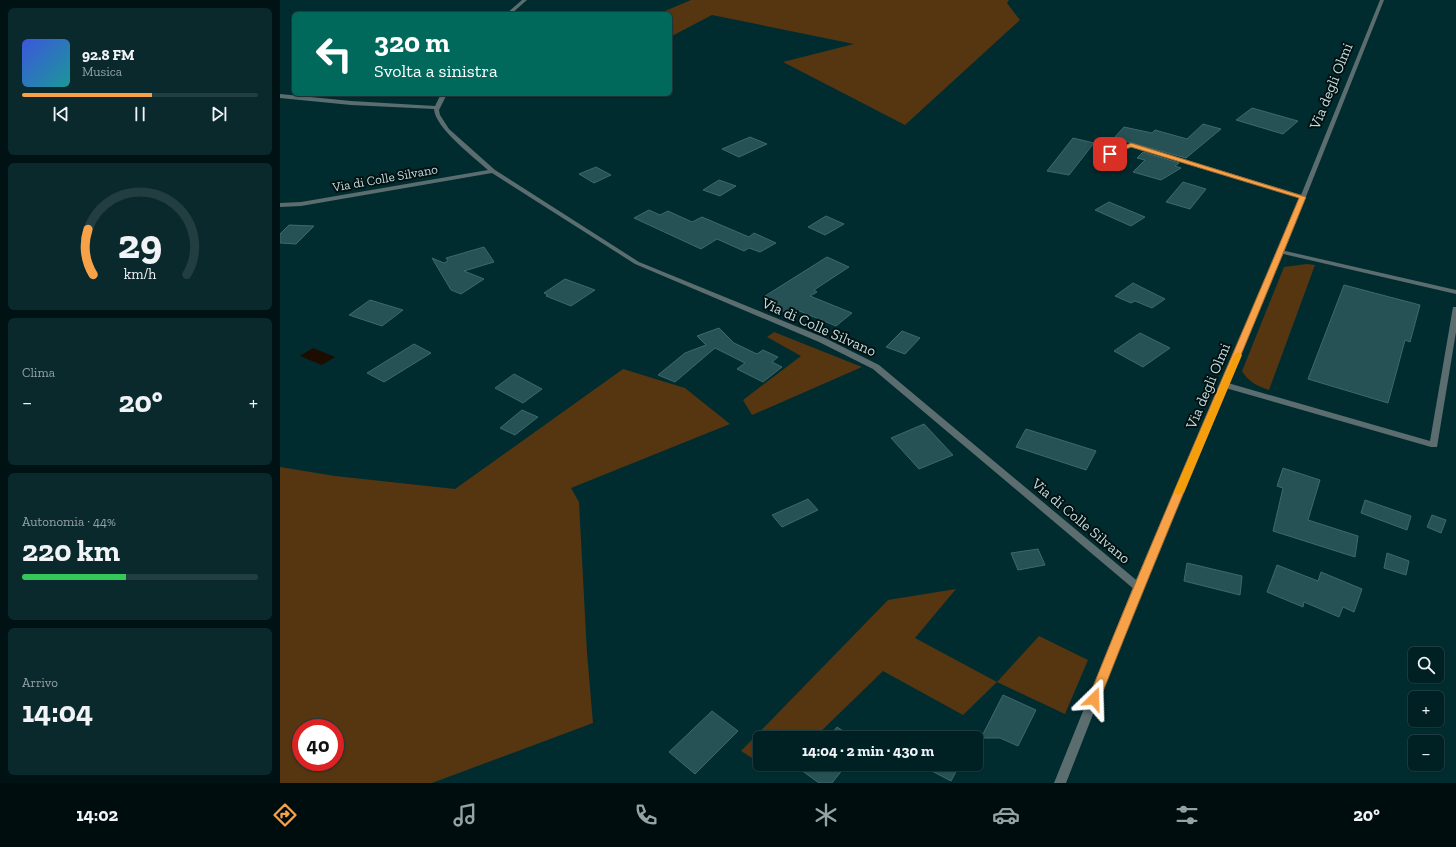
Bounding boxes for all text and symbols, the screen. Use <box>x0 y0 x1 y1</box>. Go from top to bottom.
text: 320 m <box>374 26 450 59</box>
icon: left <box>308 28 360 80</box>
street label: Via degli Olmi <box>1305 40 1356 133</box>
text: 92.8 FM <box>82 46 134 64</box>
text: Svolta a sinistra <box>374 60 498 82</box>
text: Musica <box>82 64 122 79</box>
icon: previous <box>50 103 72 125</box>
icon: pause <box>129 103 151 125</box>
icon: next <box>208 103 230 125</box>
pin <box>1093 137 1127 171</box>
icon: arrive <box>1099 143 1121 165</box>
street label: Via di Colle Silvano <box>330 161 439 195</box>
text: 29 <box>118 218 162 268</box>
text: km/h <box>124 265 156 282</box>
street label: Via di Colle Silvano <box>758 293 879 360</box>
street label: Via degli Olmi <box>1181 340 1234 432</box>
text: Clima <box>22 365 55 380</box>
text: 20° <box>118 384 163 420</box>
text: − <box>22 389 32 416</box>
text: + <box>249 389 258 416</box>
street label: Via di Colle Silvano <box>1027 474 1134 568</box>
text: Autonomia · 44% <box>22 514 116 529</box>
text: 220 km <box>22 533 120 569</box>
map controls <box>1408 647 1444 771</box>
button: search <box>1408 647 1444 683</box>
text: Arrivo <box>22 675 58 690</box>
position arrow <box>1073 678 1115 720</box>
button: + <box>1408 691 1444 727</box>
text: 14:04 <box>22 694 93 730</box>
speed limit sign: 40 <box>292 719 344 771</box>
button: − <box>1408 735 1444 771</box>
text: 14:04 · 2 min · 430 m <box>802 742 934 760</box>
icon: directions <box>271 801 299 829</box>
icon: music <box>451 801 479 829</box>
icon: phone <box>632 801 660 829</box>
icon: climate <box>812 801 840 829</box>
icon: car <box>992 801 1020 829</box>
icon: filters <box>1173 801 1201 829</box>
text: 14:02 <box>76 804 118 826</box>
text: 20° <box>1353 804 1380 826</box>

